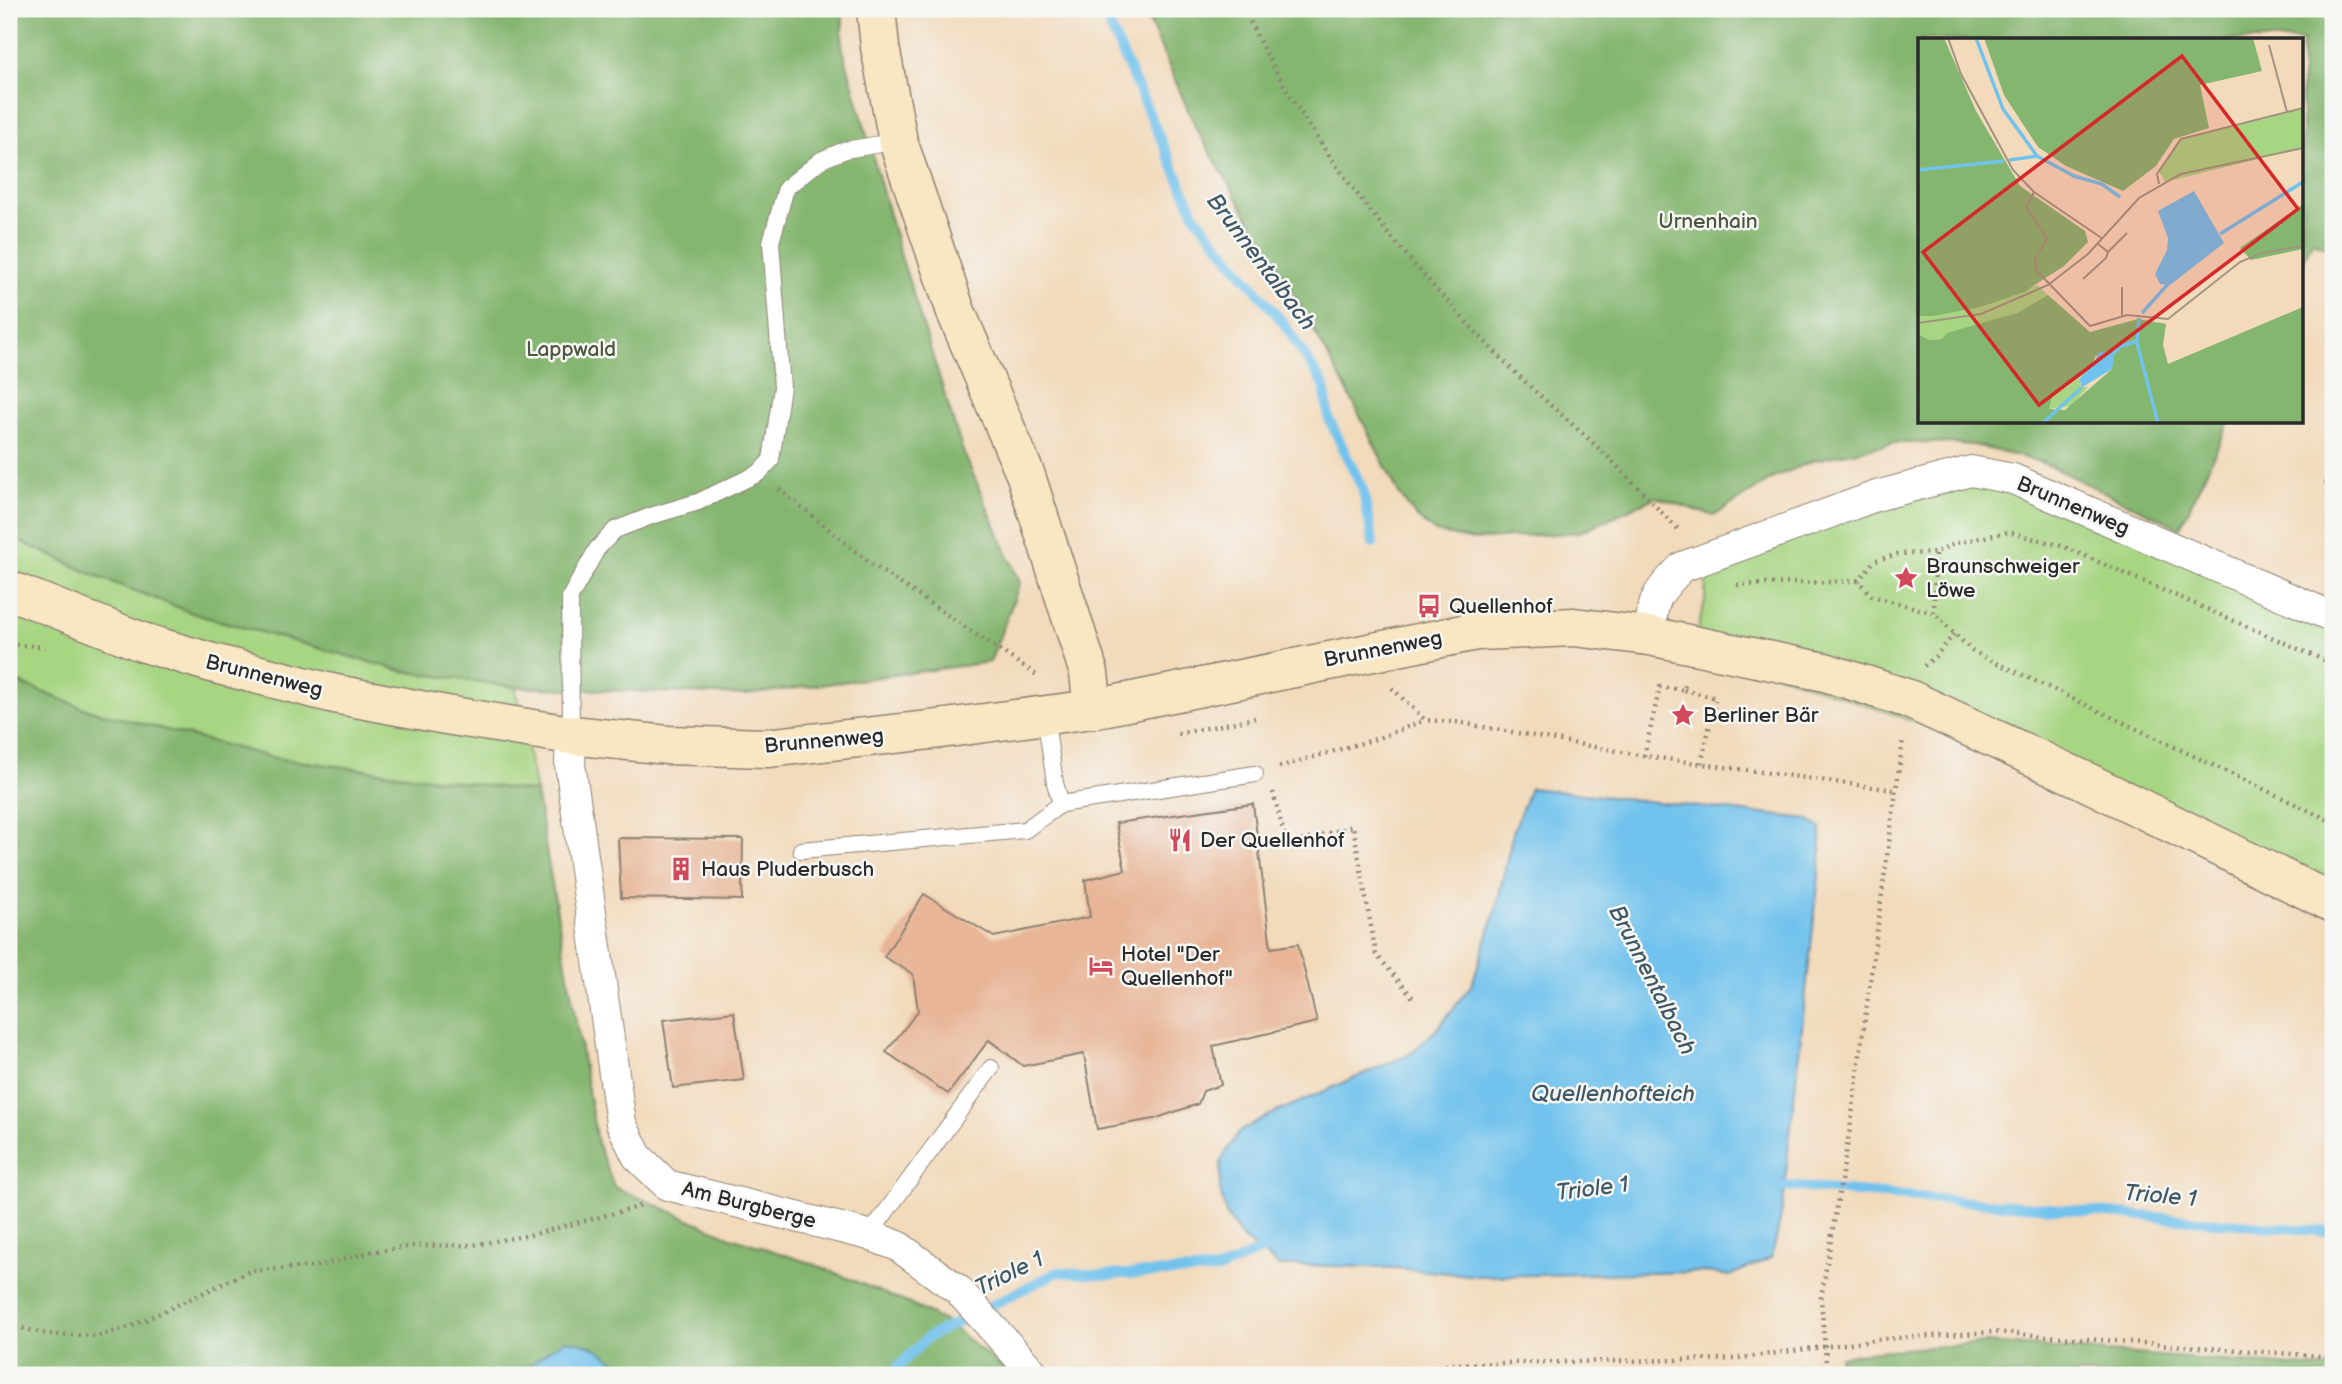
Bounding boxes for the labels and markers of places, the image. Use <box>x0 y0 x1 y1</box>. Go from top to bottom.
place label: Braunschweiger Löwe <box>1926 554 2080 603</box>
place icon: Braunschweiger Löwe <box>1892 564 1920 592</box>
bus stop icon: Quellenhof <box>1415 592 1443 620</box>
place label: Quellenhof <box>1449 594 1553 619</box>
place icon: Berliner Bär <box>1669 701 1697 729</box>
place label: Berliner Bär <box>1703 703 1819 728</box>
restaurant icon: Der Quellenhof <box>1166 826 1194 854</box>
place label: Der Quellenhof <box>1200 828 1345 853</box>
building icon: Haus Pluderbusch <box>667 855 695 883</box>
place label: Haus Pluderbusch <box>701 857 874 882</box>
place label: Hotel "Der Quellenhof" <box>1121 942 1233 991</box>
hotel icon: Hotel "Der Quellenhof" <box>1087 952 1115 980</box>

